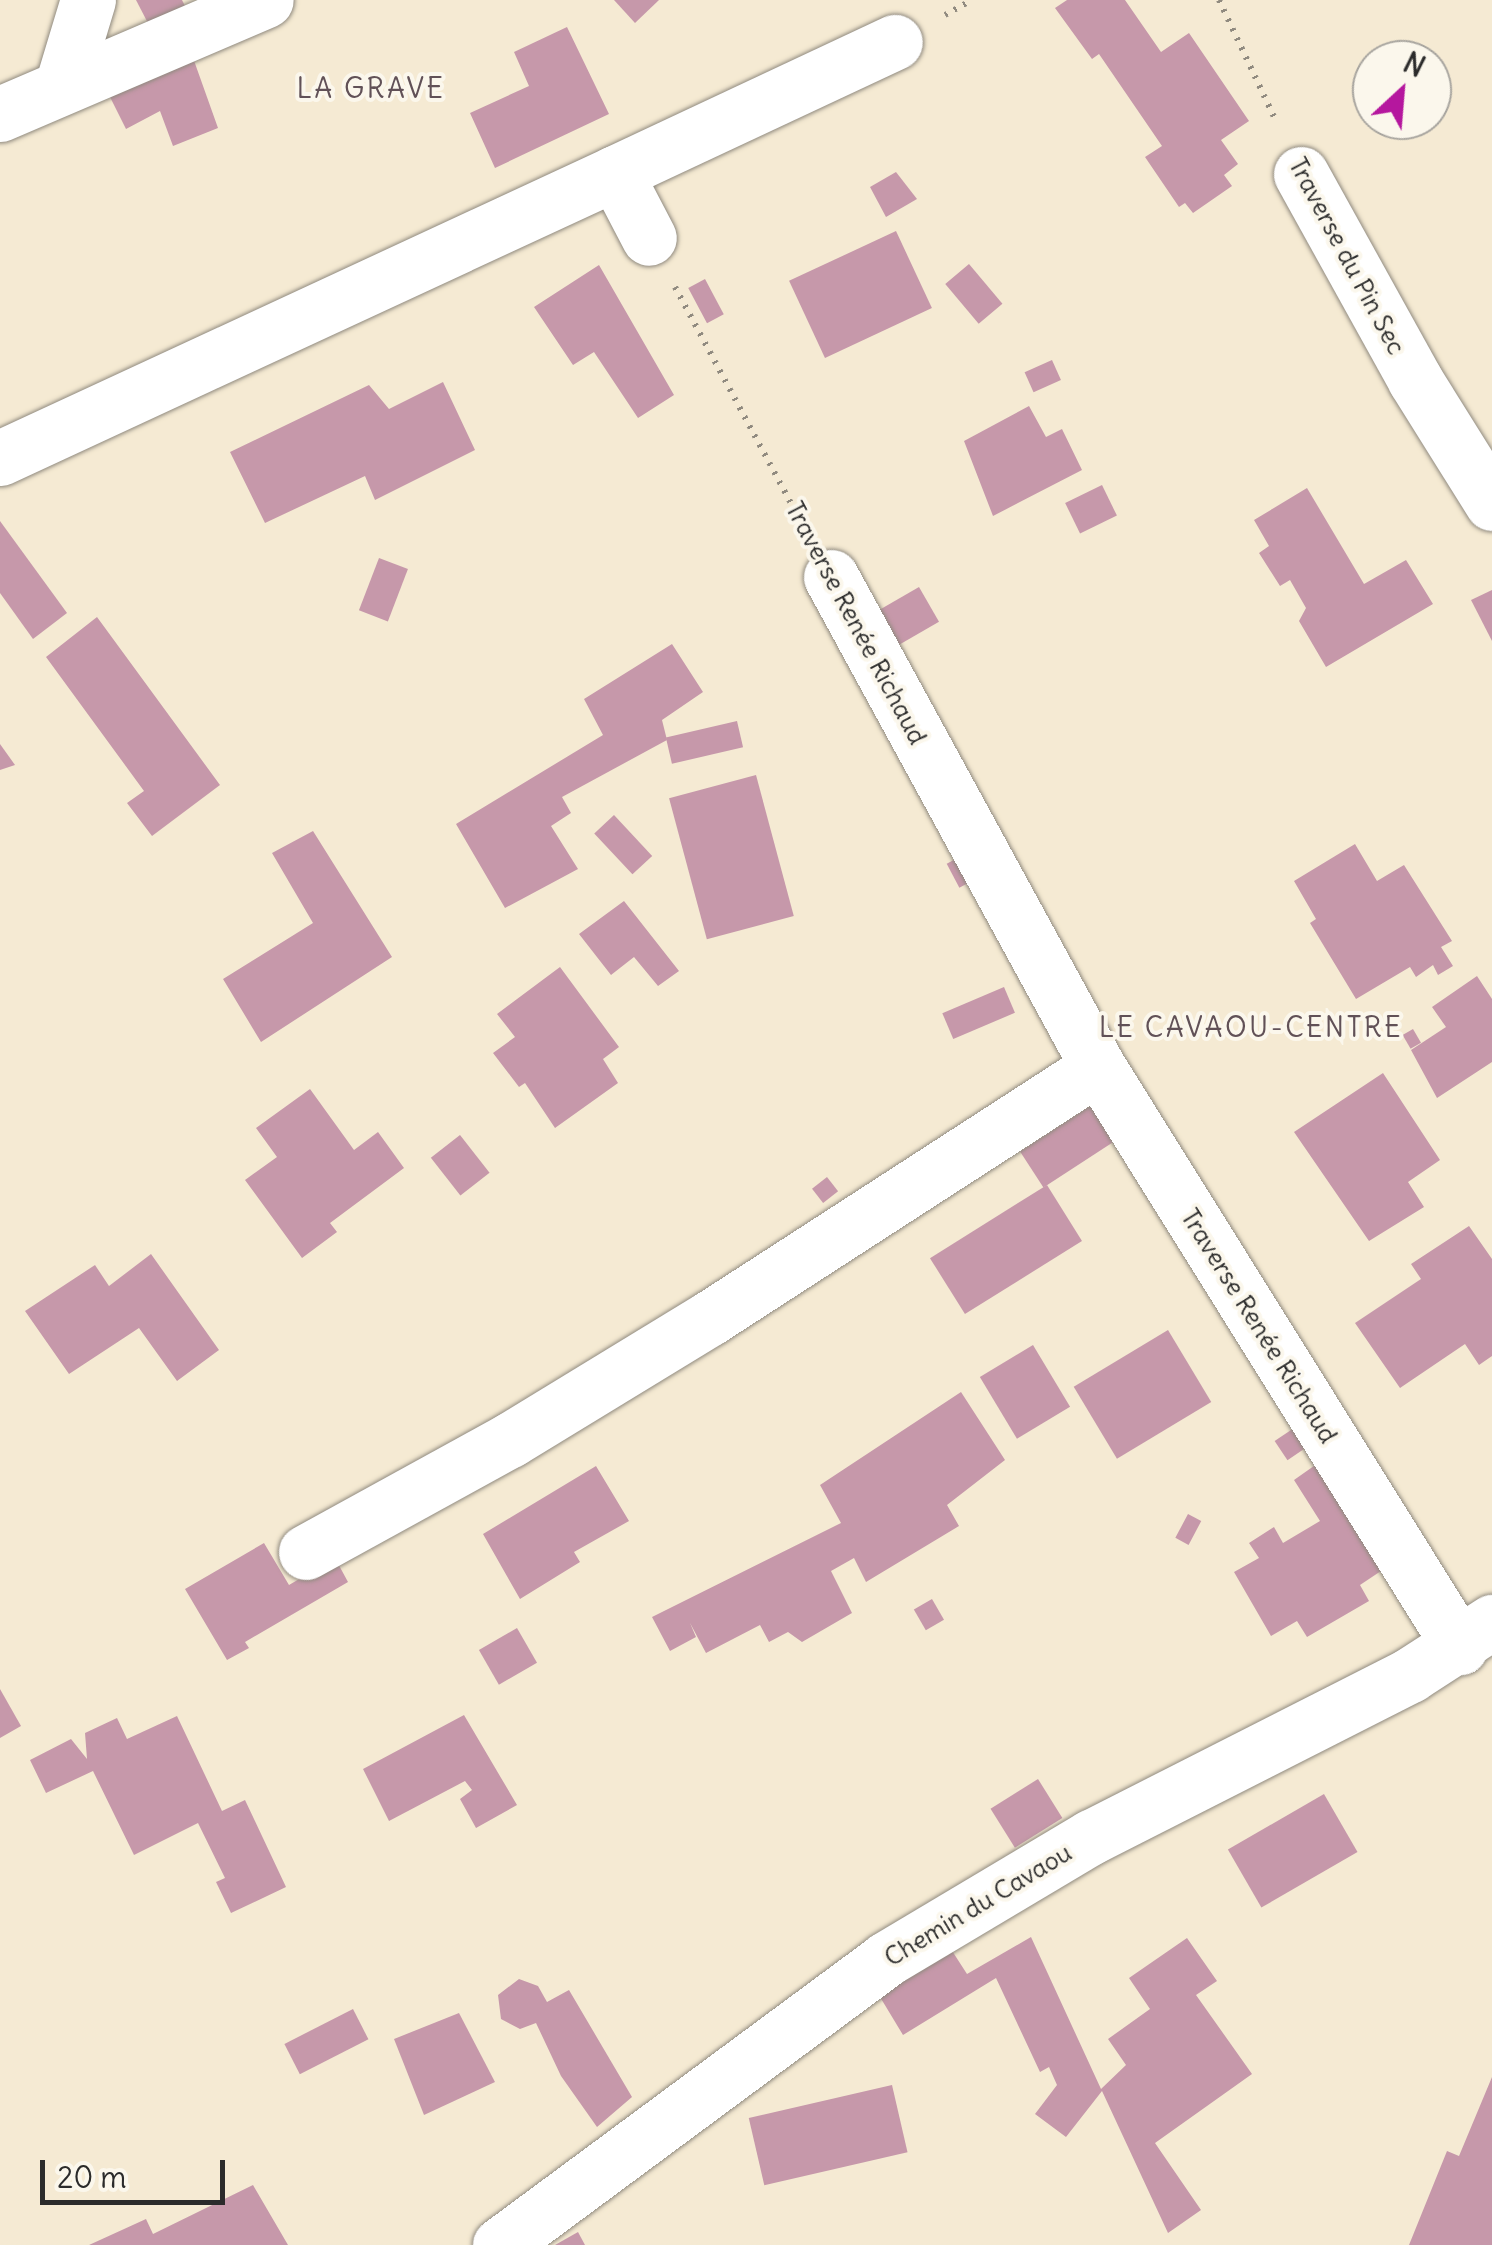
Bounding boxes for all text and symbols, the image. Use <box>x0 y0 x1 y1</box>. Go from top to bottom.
north arrow <box>1352 40 1452 140</box>
text: N <box>1398 44 1431 85</box>
district label: LA GRAVE <box>297 71 445 105</box>
street label: Traverse du Pin Sec <box>1282 152 1412 360</box>
street label: Traverse Renée Richaud <box>779 497 933 749</box>
district label: LE CAVAOU-CENTRE <box>1099 1010 1403 1044</box>
street label: Traverse Renée Richaud <box>1175 1203 1343 1449</box>
street label: Chemin du Cavaou <box>879 1837 1077 1973</box>
scale bar <box>45 2140 230 2202</box>
text: 20 m <box>57 2158 127 2196</box>

